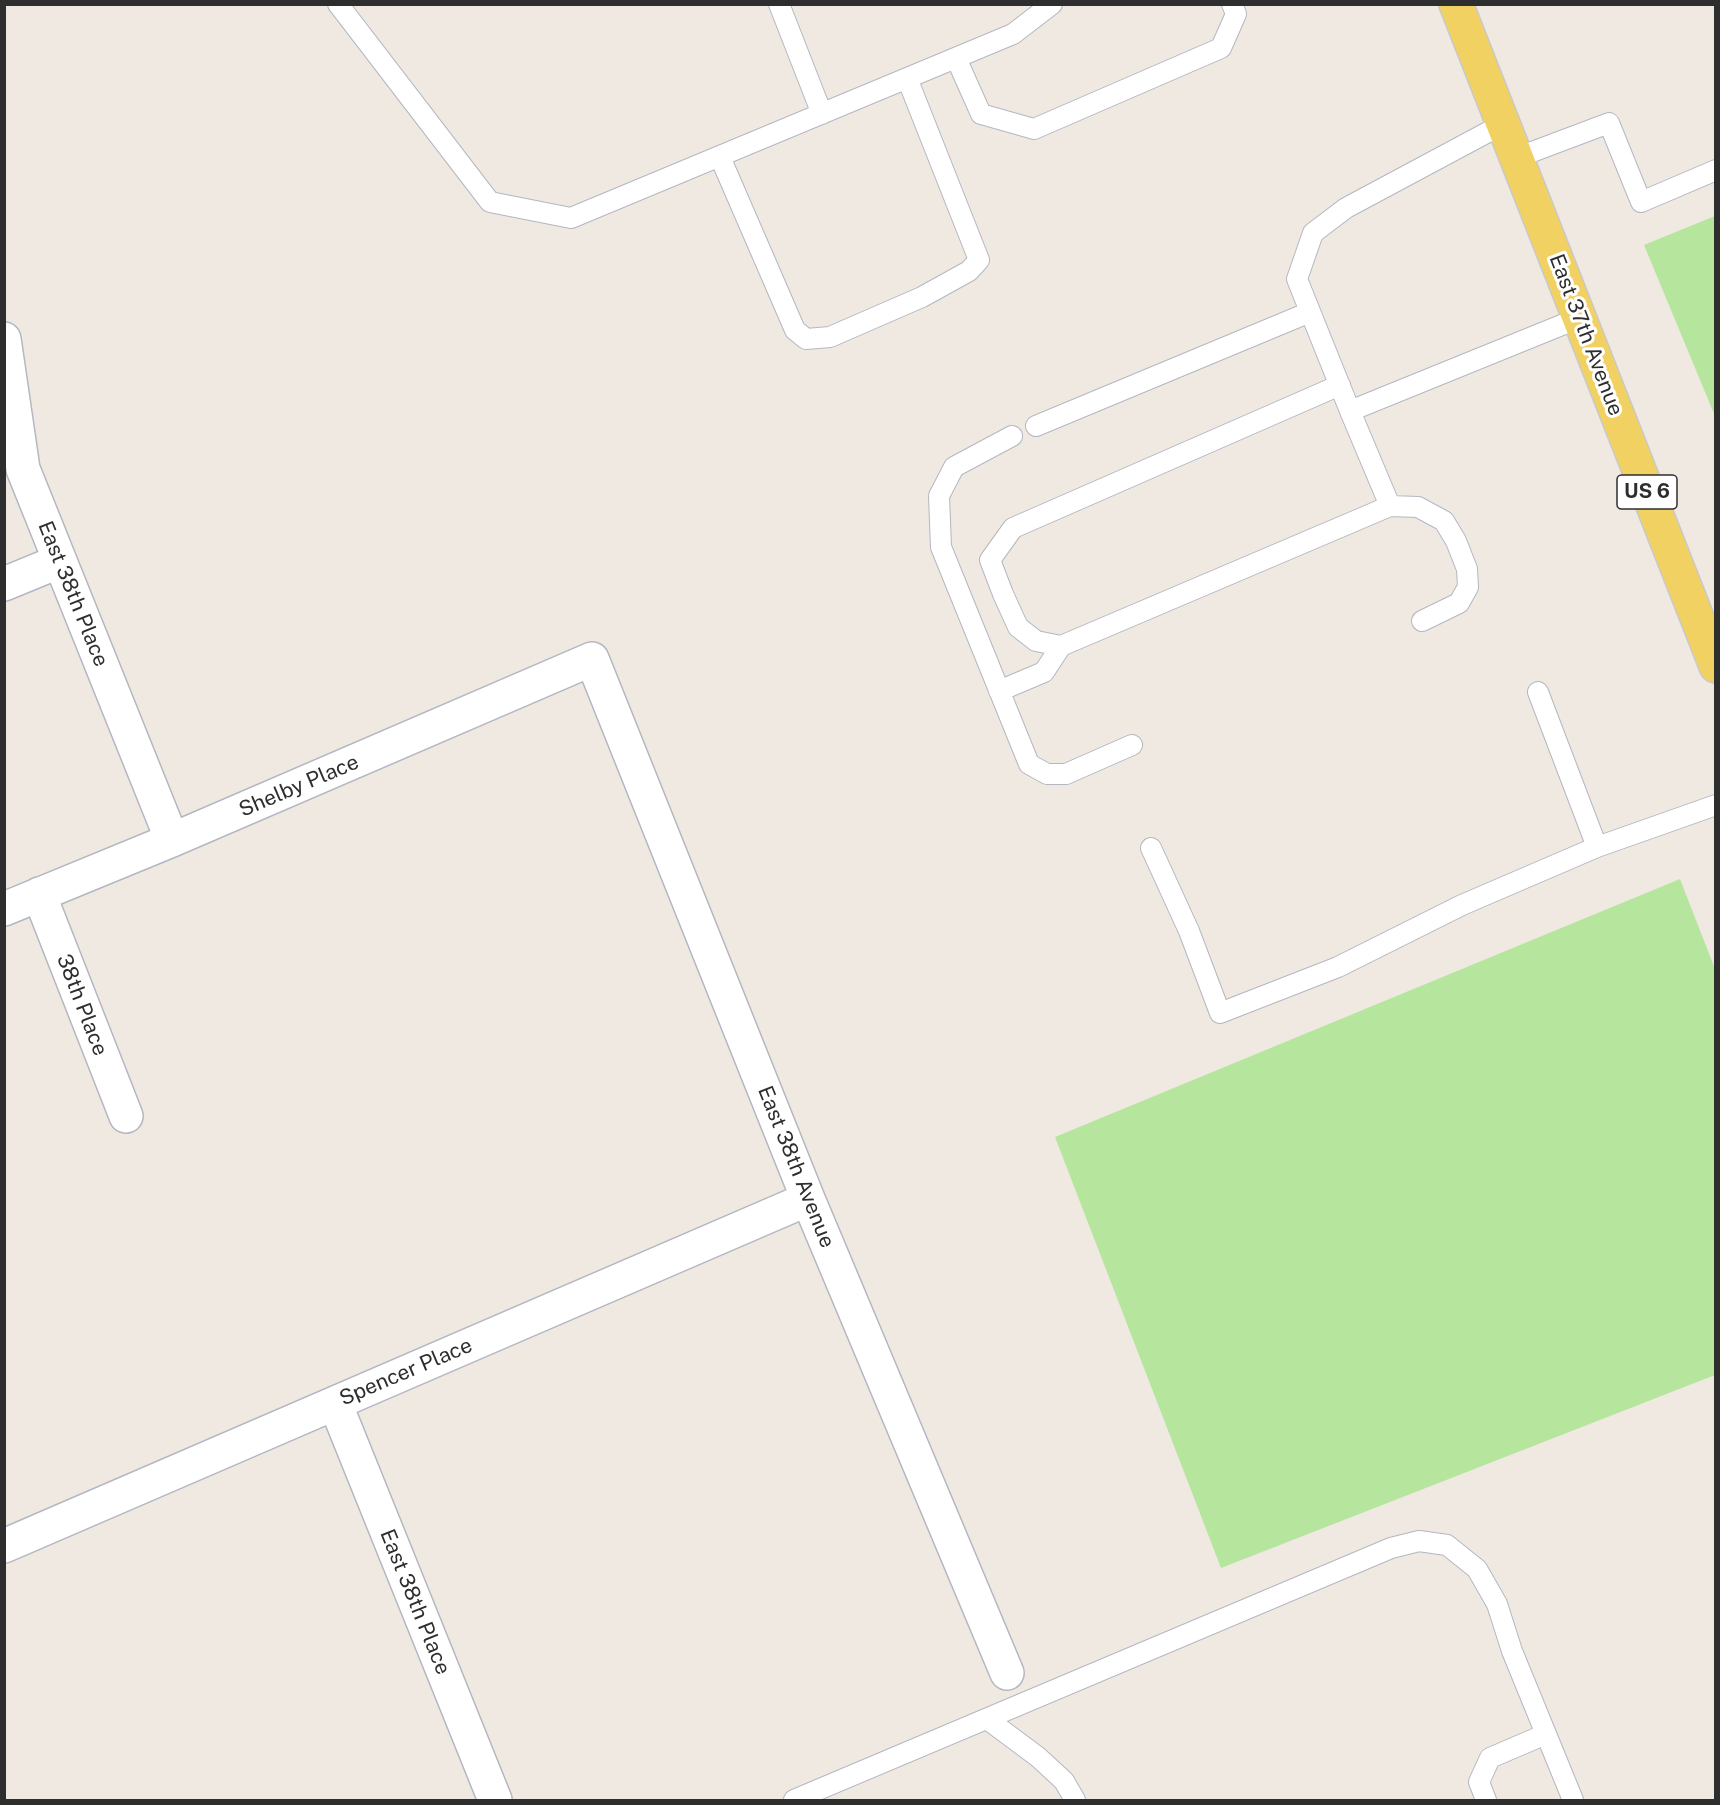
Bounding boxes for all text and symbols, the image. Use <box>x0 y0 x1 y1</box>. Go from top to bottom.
street label: East 37th Avenue <box>1544 251 1628 419</box>
road number: US 6 <box>1617 475 1677 509</box>
street label: East 38th Place <box>32 518 114 670</box>
street label: Shelby Place <box>235 749 363 823</box>
street label: 38th Place <box>51 951 113 1059</box>
street label: East 38th Avenue <box>752 1082 840 1252</box>
street label: Spencer Place <box>336 1333 476 1411</box>
street label: East 38th Place <box>374 1526 456 1678</box>

